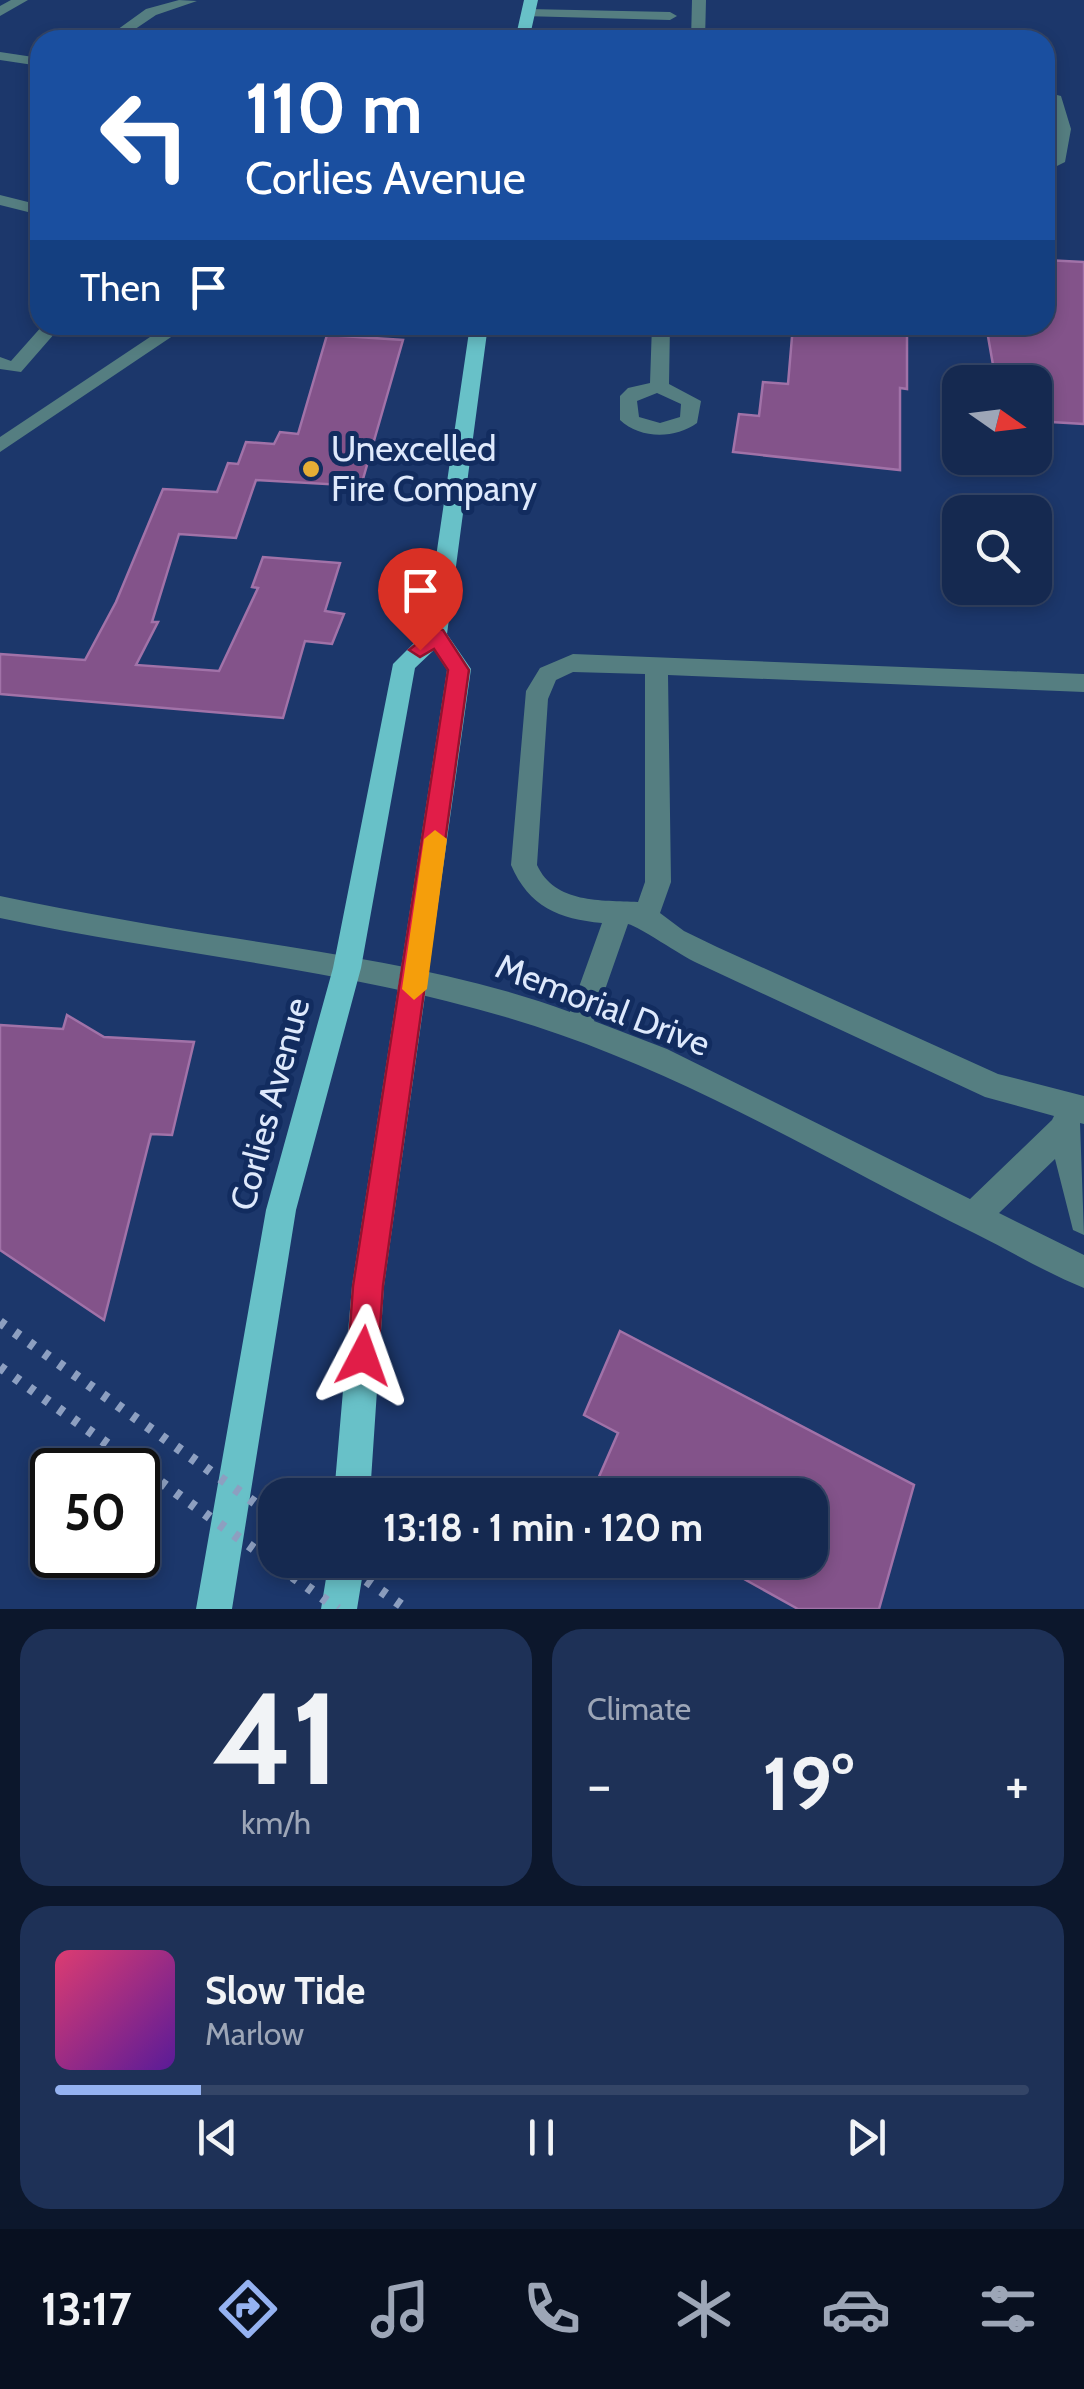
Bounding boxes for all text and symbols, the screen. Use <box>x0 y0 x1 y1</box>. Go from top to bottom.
text: 110 m <box>245 65 423 151</box>
icon: left <box>80 70 210 200</box>
text: Corlies Avenue <box>245 151 526 205</box>
icon: arrive <box>181 260 236 315</box>
text: Then <box>80 264 161 311</box>
north arrow <box>942 365 1052 475</box>
map controls <box>942 365 1052 605</box>
place label: Unexcelled Fire Company <box>331 427 537 510</box>
marker: Unexcelled Fire Company <box>300 458 322 480</box>
button: search <box>942 495 1052 605</box>
pin <box>378 548 463 651</box>
icon: arrive <box>393 563 448 618</box>
street label: Memorial Drive <box>490 944 716 1065</box>
street label: Corlies Avenue <box>220 993 319 1215</box>
position arrow <box>311 1304 415 1408</box>
speed limit sign: 50 <box>30 1448 160 1578</box>
text: 13:18 · 1 min · 120 m <box>383 1504 703 1551</box>
text: 41 <box>212 1659 340 1817</box>
text: Climate <box>587 1689 691 1728</box>
text: 19° <box>762 1738 854 1829</box>
text: − <box>587 1751 611 1818</box>
text: + <box>1005 1751 1029 1818</box>
text: km/h <box>241 1803 311 1842</box>
text: Slow Tide <box>205 1967 365 2014</box>
text: Marlow <box>205 2014 304 2053</box>
icon: previous <box>190 2110 245 2165</box>
icon: pause <box>514 2110 569 2165</box>
icon: next <box>839 2110 894 2165</box>
icon: directions <box>213 2274 283 2344</box>
icon: music <box>365 2274 435 2344</box>
icon: phone <box>517 2274 587 2344</box>
icon: climate <box>669 2274 739 2344</box>
icon: car <box>821 2274 891 2344</box>
icon: filters <box>973 2274 1043 2344</box>
text: 13:17 <box>41 2282 131 2336</box>

